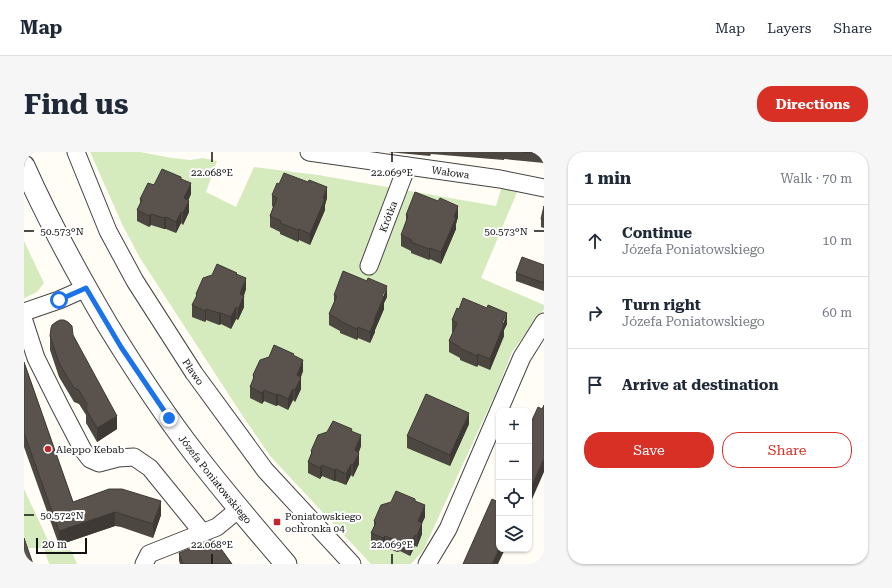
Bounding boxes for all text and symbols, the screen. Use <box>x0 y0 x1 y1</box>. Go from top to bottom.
text: Map <box>20 16 62 39</box>
text: Map <box>715 20 745 36</box>
text: Layers <box>767 20 811 36</box>
text: Share <box>833 20 872 36</box>
button: Directions <box>757 86 868 122</box>
text: Find us <box>24 88 128 121</box>
street label: Wałowa <box>431 164 471 180</box>
text: 22.068°E <box>191 167 233 178</box>
text: 22.069°E <box>371 167 413 178</box>
text: 1 min <box>584 168 631 188</box>
text: Walk · 70 m <box>780 171 852 186</box>
street label: Krótka <box>377 199 399 234</box>
text: Continue <box>622 224 692 242</box>
text: 50.573°N <box>40 226 84 237</box>
text: 50.573°N <box>484 226 528 237</box>
icon: ahead <box>584 230 606 252</box>
text: 10 m <box>822 233 852 248</box>
text: Józefa Poniatowskiego <box>622 242 765 257</box>
route start <box>50 291 68 309</box>
text: Turn right <box>622 296 701 314</box>
icon: right <box>584 302 606 324</box>
text: 60 m <box>822 305 852 320</box>
text: Józefa Poniatowskiego <box>622 314 765 329</box>
street label: Pławo <box>181 357 206 387</box>
icon: arrive <box>584 374 606 396</box>
text: Arrive at destination <box>622 376 778 394</box>
map controls <box>496 408 532 552</box>
button: + <box>496 408 532 444</box>
route end <box>160 409 178 427</box>
button: Save <box>584 432 714 468</box>
button: Share <box>722 432 852 468</box>
street label: Józefa Poniatowskiego <box>177 433 254 525</box>
marker: Aleppo Kebab <box>43 444 53 454</box>
place label: Aleppo Kebab <box>56 444 124 455</box>
button: − <box>496 444 532 480</box>
button: locate <box>496 480 532 516</box>
text: 50.572°N <box>40 510 84 521</box>
place label: Poniatowskiego ochronka 04 <box>285 511 361 534</box>
button: layers <box>496 516 532 552</box>
marker: Poniatowskiego ochronka 04 <box>272 517 282 527</box>
scale bar <box>36 536 87 555</box>
text: 20 m <box>42 538 67 551</box>
text: 22.068°E <box>191 539 233 550</box>
text: 22.069°E <box>371 539 413 550</box>

